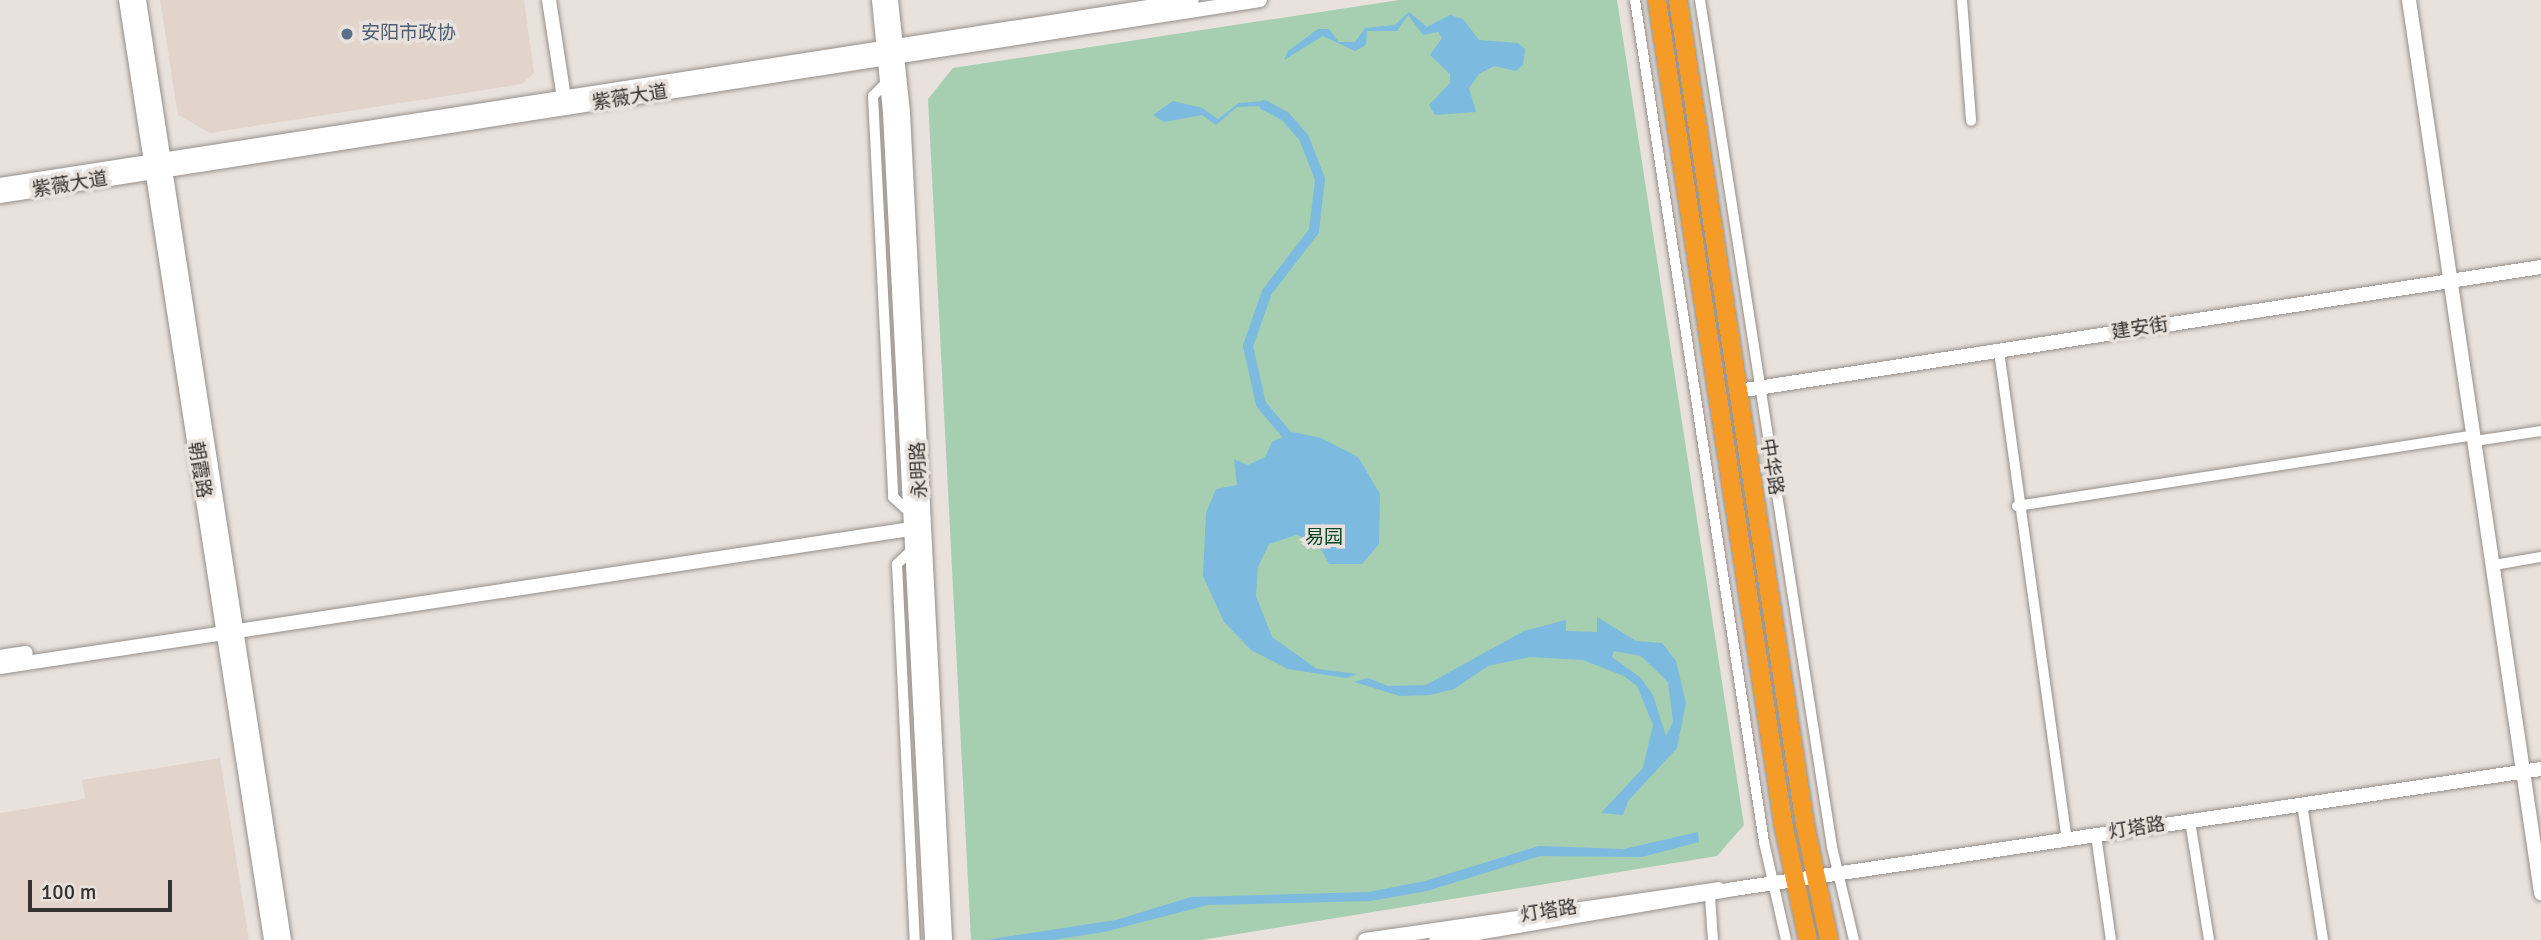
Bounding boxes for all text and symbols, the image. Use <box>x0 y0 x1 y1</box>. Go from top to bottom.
place label: 安阳市政协 <box>361 23 456 45</box>
marker: 安阳市政协 <box>339 26 355 42</box>
street label: 紫薇大道 <box>591 81 669 115</box>
street label: 紫薇大道 <box>31 168 109 202</box>
street label: 建安街 <box>2110 313 2170 345</box>
street label: 中华路 <box>1755 437 1787 497</box>
street label: 朝霞路 <box>183 440 215 500</box>
street label: 永明路 <box>907 441 933 499</box>
park label: 易园 <box>1305 527 1343 549</box>
street label: 灯塔路 <box>2107 813 2167 845</box>
scale bar <box>32 866 175 910</box>
text: 100 m <box>41 879 96 905</box>
street label: 灯塔路 <box>1519 896 1579 928</box>

